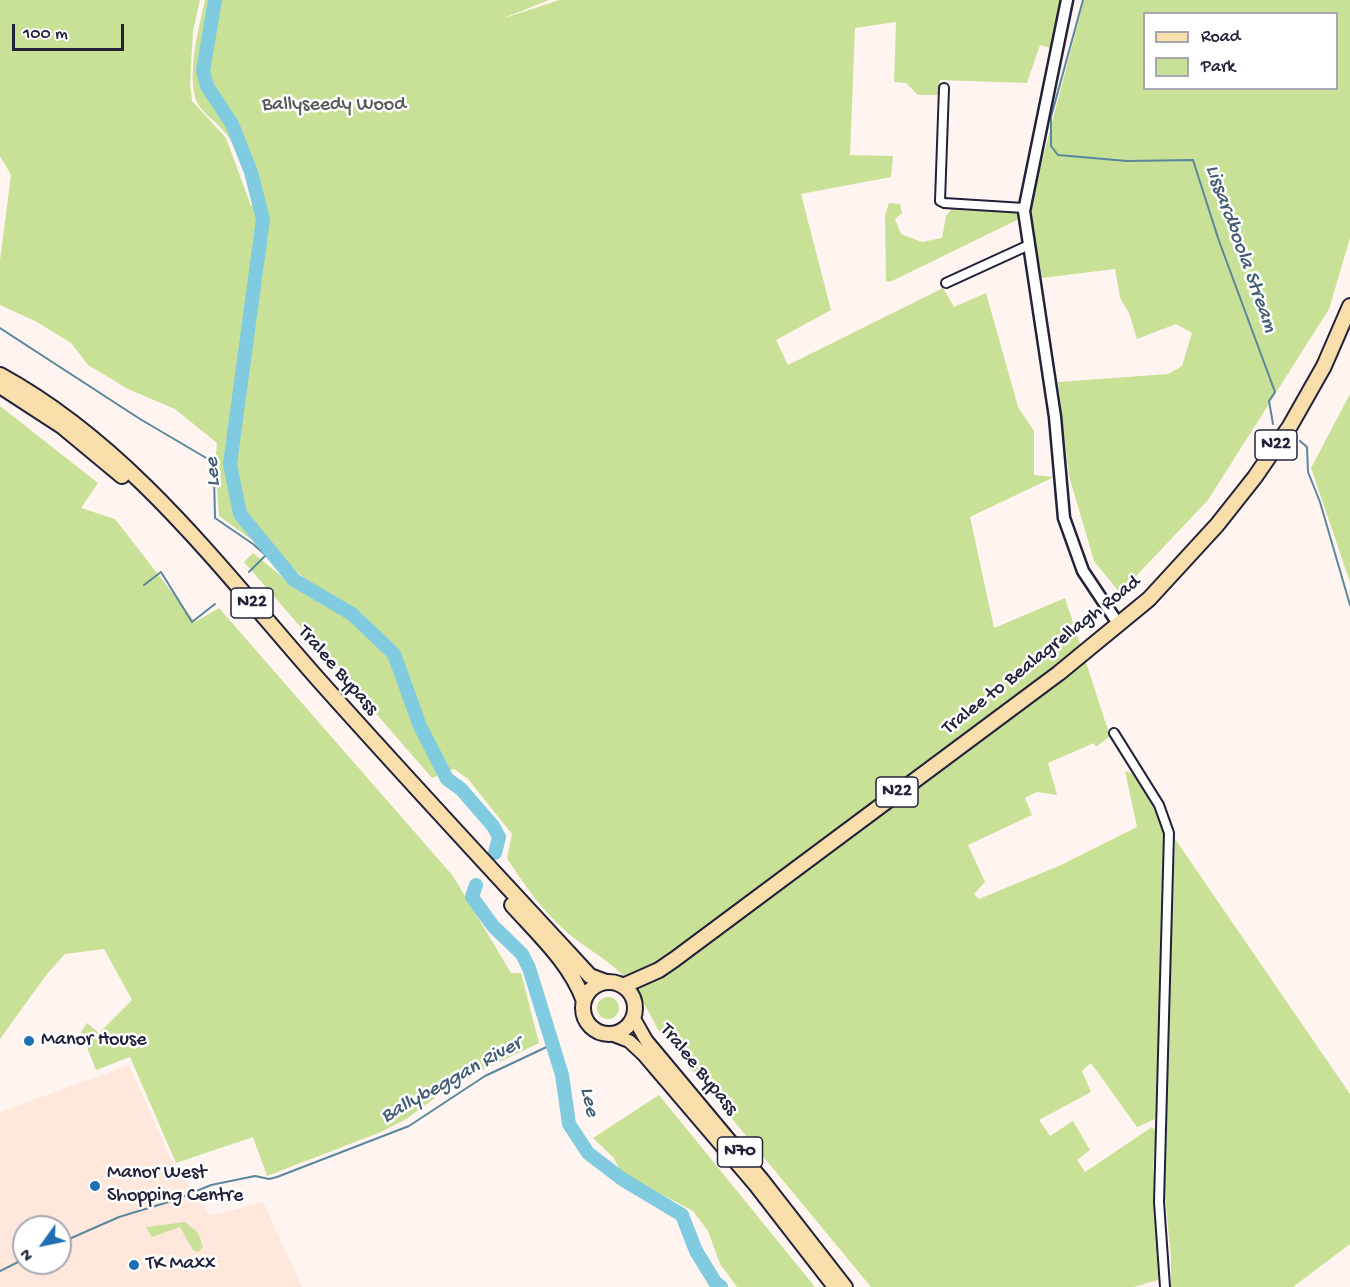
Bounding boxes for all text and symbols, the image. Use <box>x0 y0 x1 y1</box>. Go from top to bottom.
scale bar <box>15 12 128 50</box>
legend <box>1143 12 1338 90</box>
text: 100 m <box>23 24 68 45</box>
text: Road <box>1201 27 1240 48</box>
text: Park <box>1201 57 1235 78</box>
park label: Ballyseedy Wood <box>262 94 406 118</box>
water label: Lissardboola Stream <box>1198 162 1282 336</box>
road number: N22 <box>1255 430 1297 460</box>
water label: Lee <box>200 456 228 488</box>
street label: Tralee to Bealagrellagh Road <box>938 571 1146 741</box>
road number: N22 <box>231 588 273 618</box>
street label: Tralee Bypass <box>291 621 383 721</box>
road number: N22 <box>876 777 918 807</box>
street label: Tralee Bypass <box>654 1019 742 1121</box>
place label: Manor House <box>41 1029 147 1053</box>
water label: Ballybeggan River <box>377 1032 527 1130</box>
marker: Manor House <box>22 1034 36 1048</box>
water label: Lee <box>573 1085 603 1119</box>
road number: N70 <box>718 1137 762 1167</box>
place label: Manor West Shopping Centre <box>107 1162 243 1209</box>
marker: Manor West Shopping Centre <box>88 1179 102 1193</box>
north arrow <box>12 1215 72 1275</box>
text: N <box>17 1244 39 1264</box>
place label: TK Maxx <box>146 1253 215 1277</box>
marker: TK Maxx <box>127 1258 141 1272</box>

